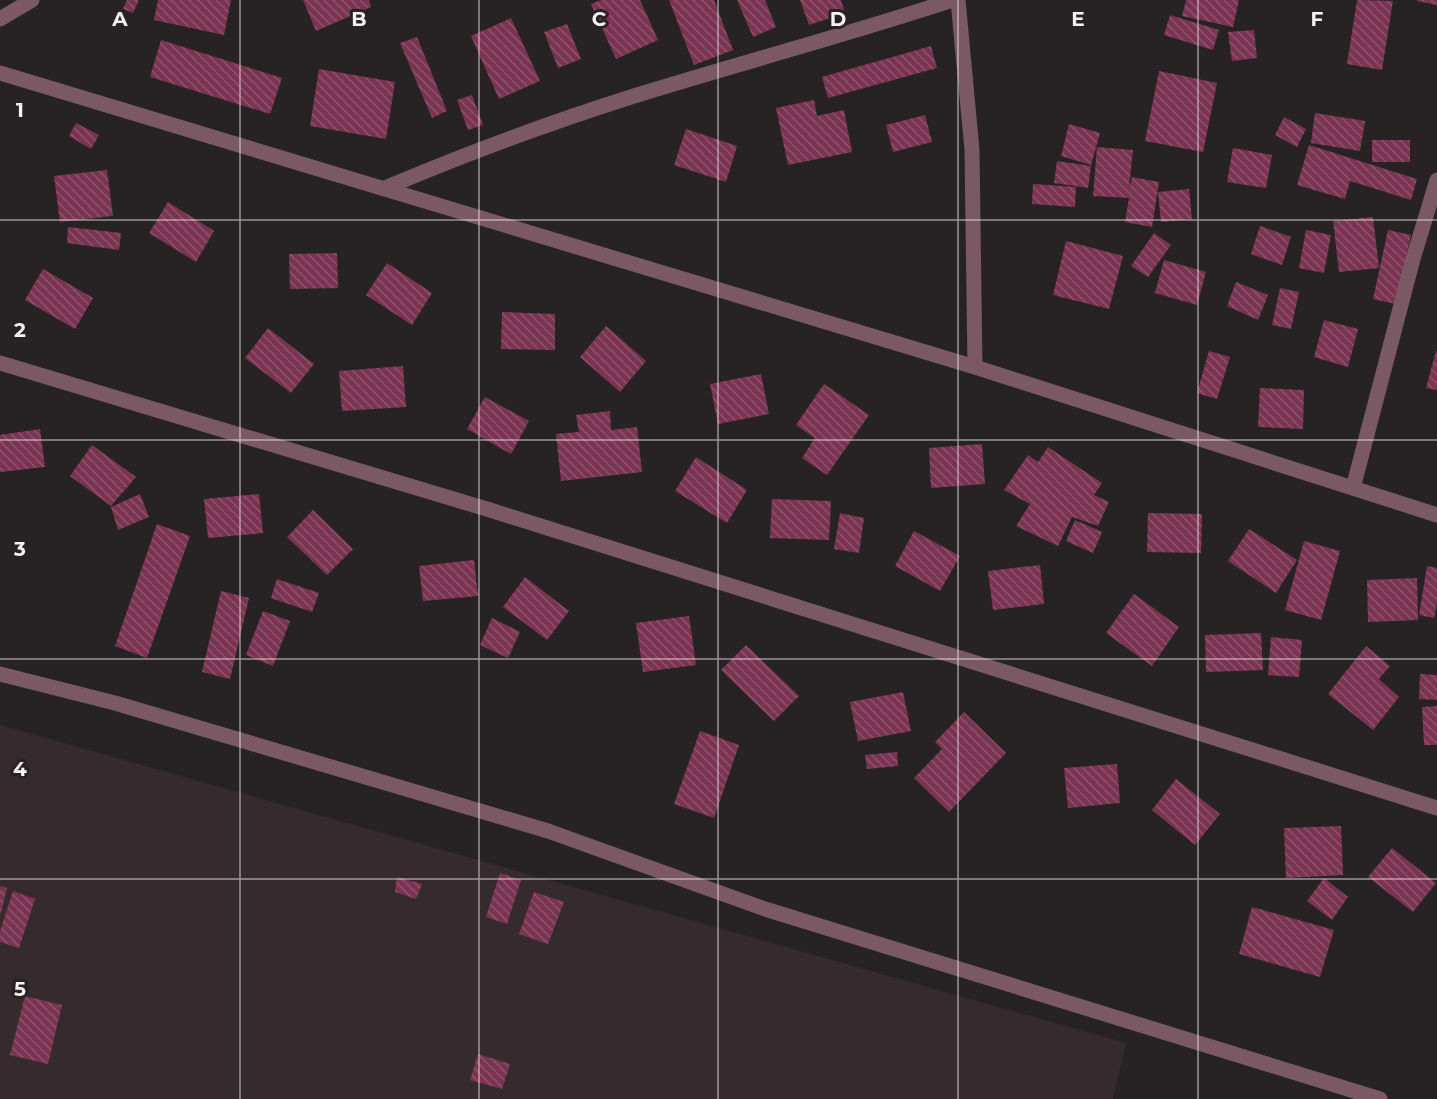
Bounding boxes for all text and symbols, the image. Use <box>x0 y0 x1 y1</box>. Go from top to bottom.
text: A <box>111 7 128 31</box>
text: B <box>351 7 367 31</box>
text: C <box>592 7 607 31</box>
text: D <box>830 7 846 31</box>
text: E <box>1071 7 1085 31</box>
text: F <box>1311 7 1324 31</box>
text: 1 <box>16 98 24 122</box>
text: 2 <box>14 318 26 342</box>
text: 3 <box>13 537 26 561</box>
text: 4 <box>13 757 27 781</box>
text: 5 <box>14 977 26 1001</box>

